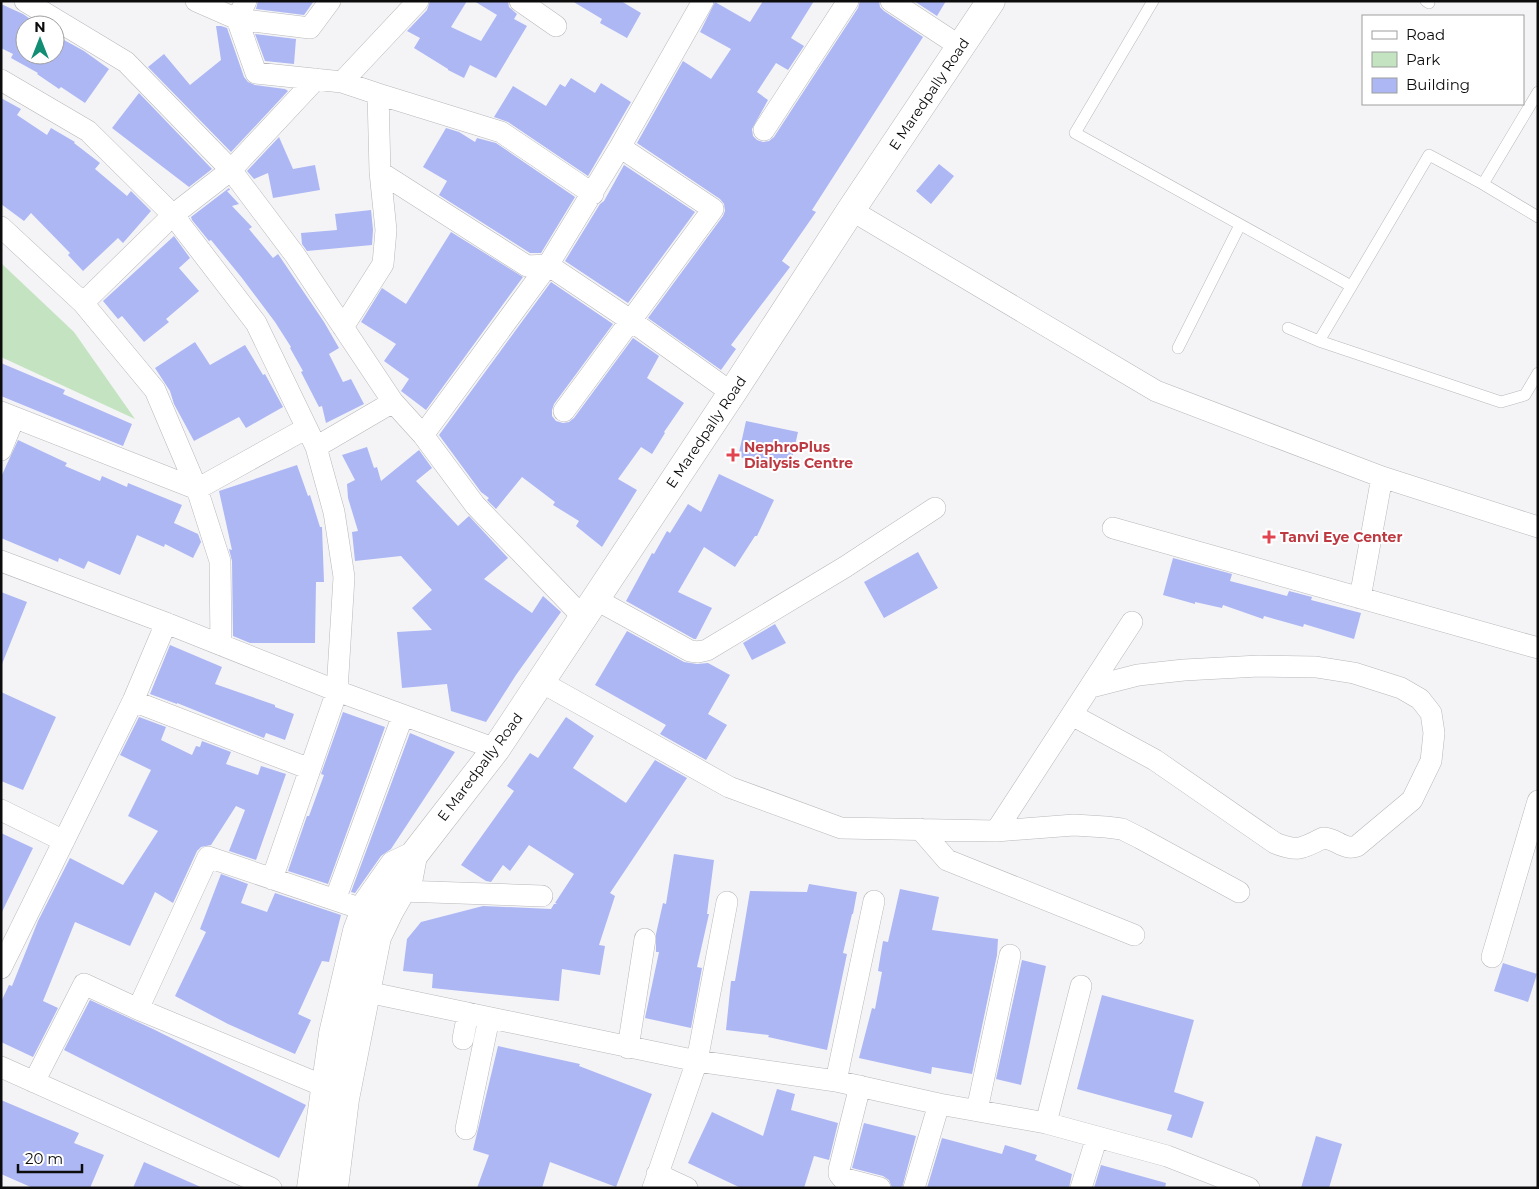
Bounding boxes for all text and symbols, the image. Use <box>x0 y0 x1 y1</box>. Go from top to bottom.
north arrow <box>15 15 65 65</box>
legend <box>1362 15 1524 105</box>
text: N <box>34 18 46 36</box>
text: Road <box>1406 25 1445 44</box>
street label: E Maredpally Road <box>885 35 973 153</box>
text: Park <box>1406 50 1440 69</box>
text: Building <box>1406 75 1470 94</box>
street label: E Maredpally Road <box>662 373 750 491</box>
place label: NephroPlus Dialysis Centre <box>744 438 853 472</box>
marker: NephroPlus Dialysis Centre <box>726 448 740 462</box>
place label: Tanvi Eye Center <box>1280 528 1402 546</box>
marker: Tanvi Eye Center <box>1262 530 1276 544</box>
street label: E Maredpally Road <box>433 709 527 825</box>
scale bar <box>18 1142 81 1174</box>
text: 20 m <box>25 1149 63 1168</box>

